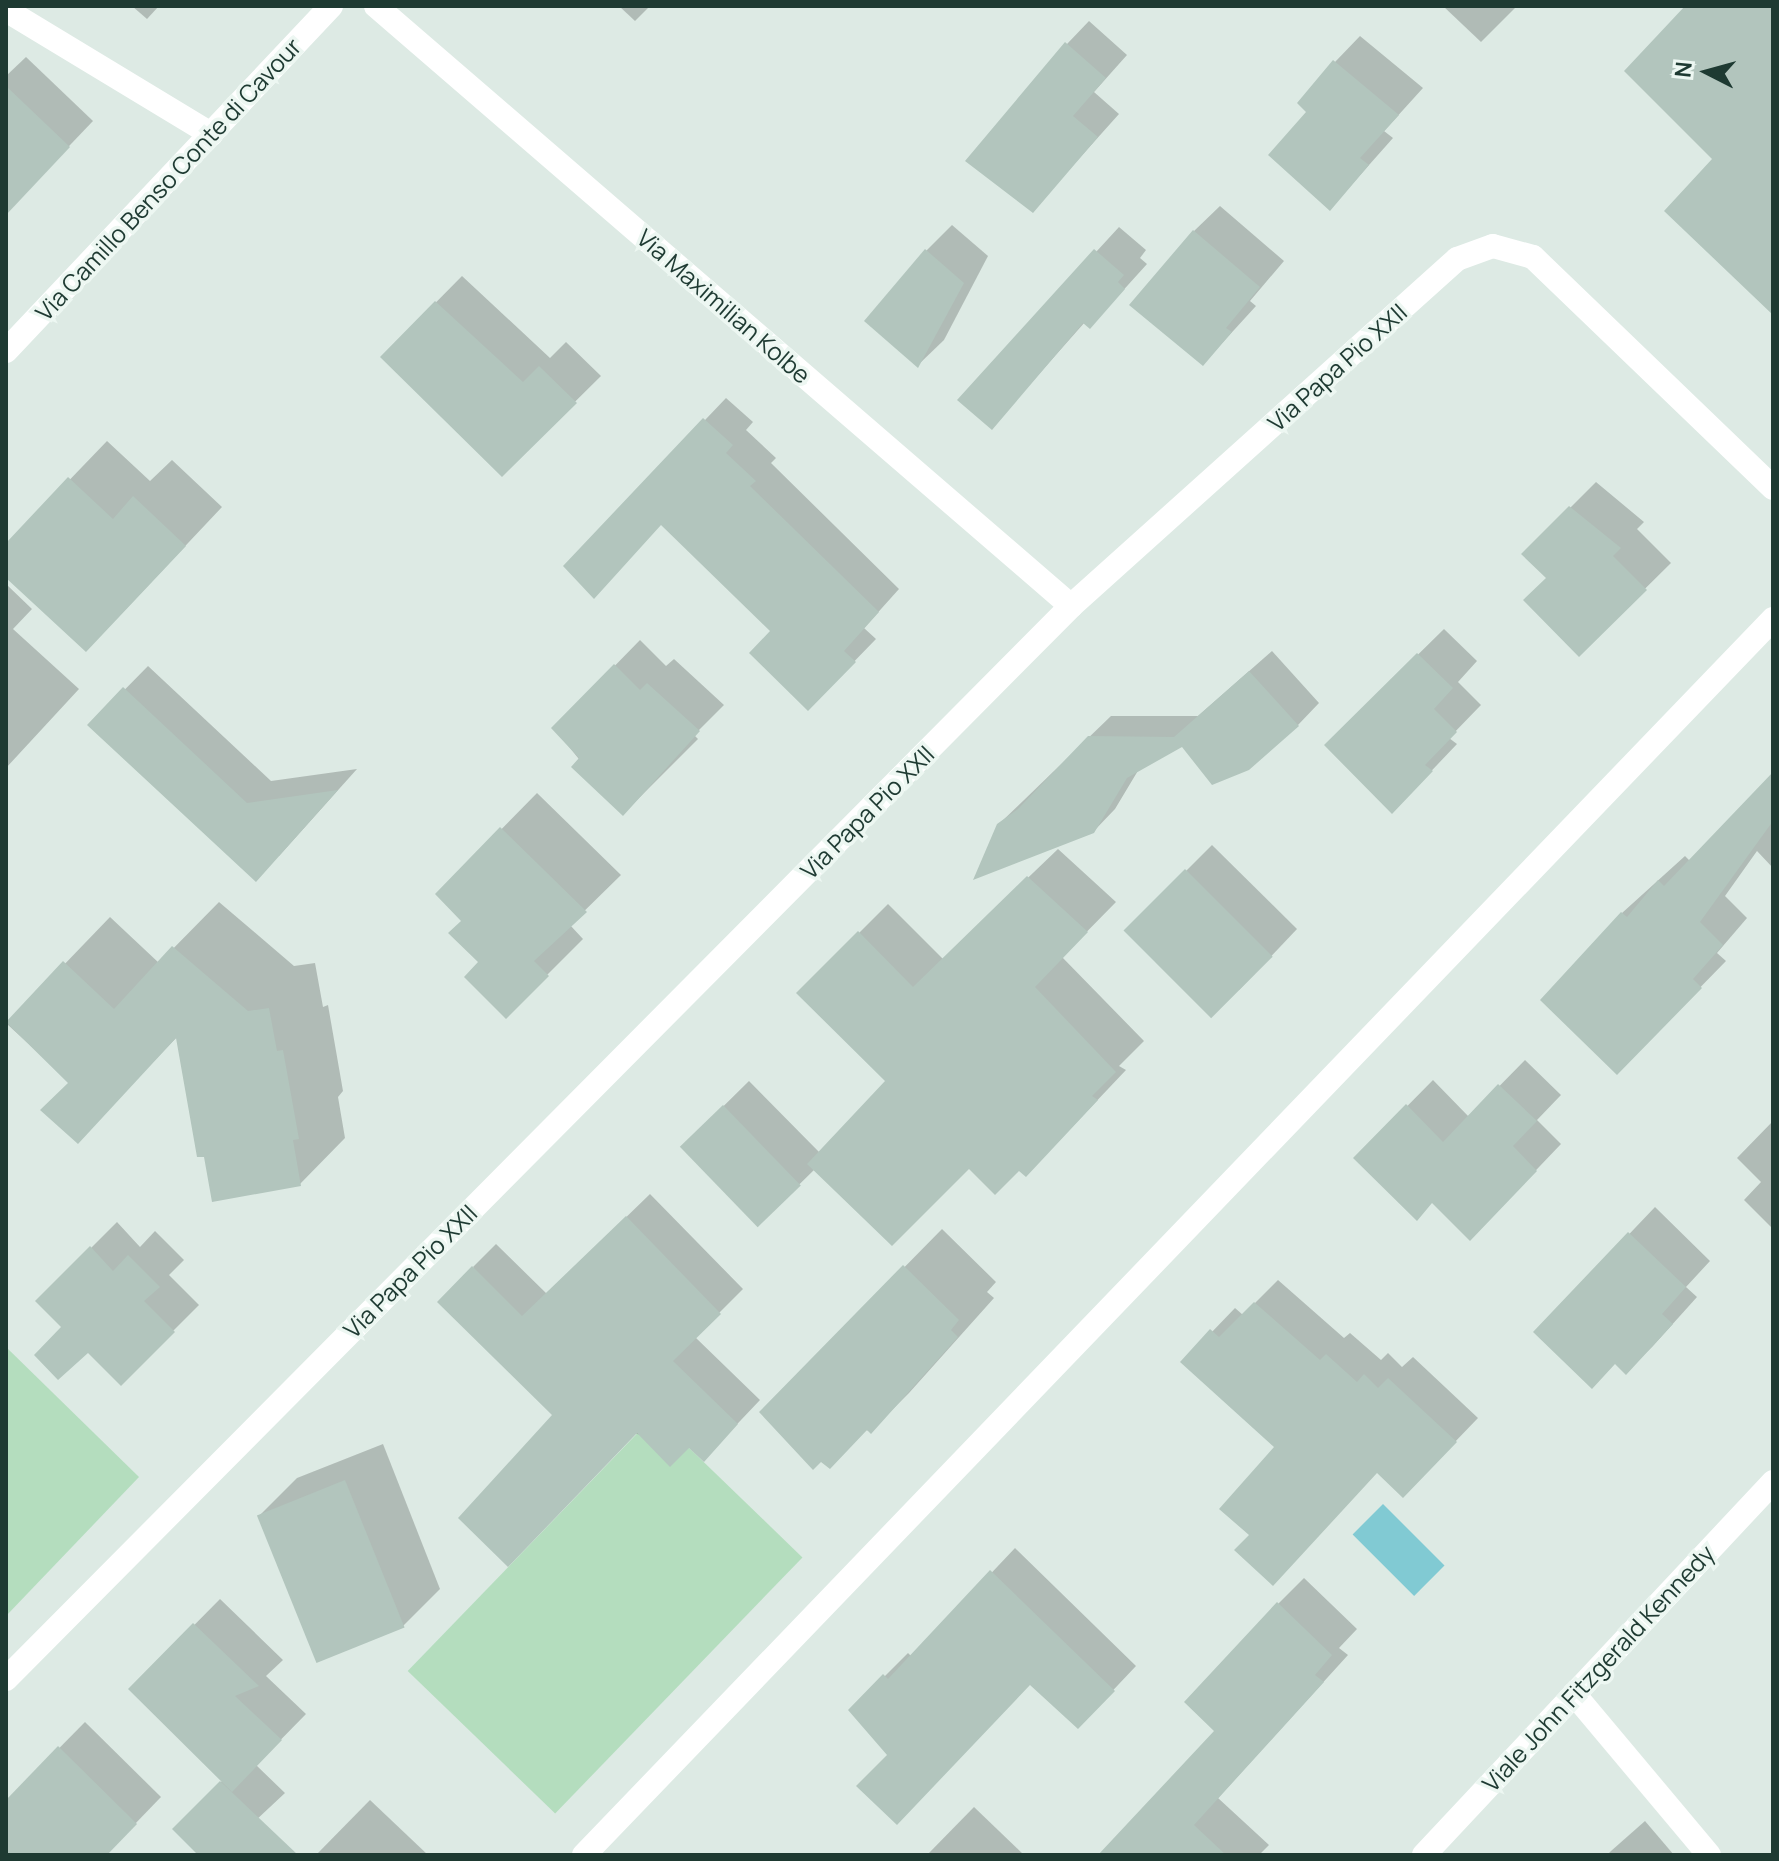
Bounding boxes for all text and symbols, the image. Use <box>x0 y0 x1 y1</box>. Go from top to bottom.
street label: Via Camillo Benso Conte di Cavour <box>29 32 307 326</box>
north arrow <box>1667 32 1747 112</box>
text: N <box>1667 60 1699 79</box>
street label: Via Maximilian Kolbe <box>631 223 817 389</box>
street label: Via Papa Pio XXII <box>1262 297 1412 437</box>
street label: Via Papa Pio XXII <box>794 739 940 885</box>
street label: Via Papa Pio XXII <box>337 1198 483 1344</box>
street label: Viale John Fitzgerald Kennedy <box>1476 1539 1720 1797</box>

